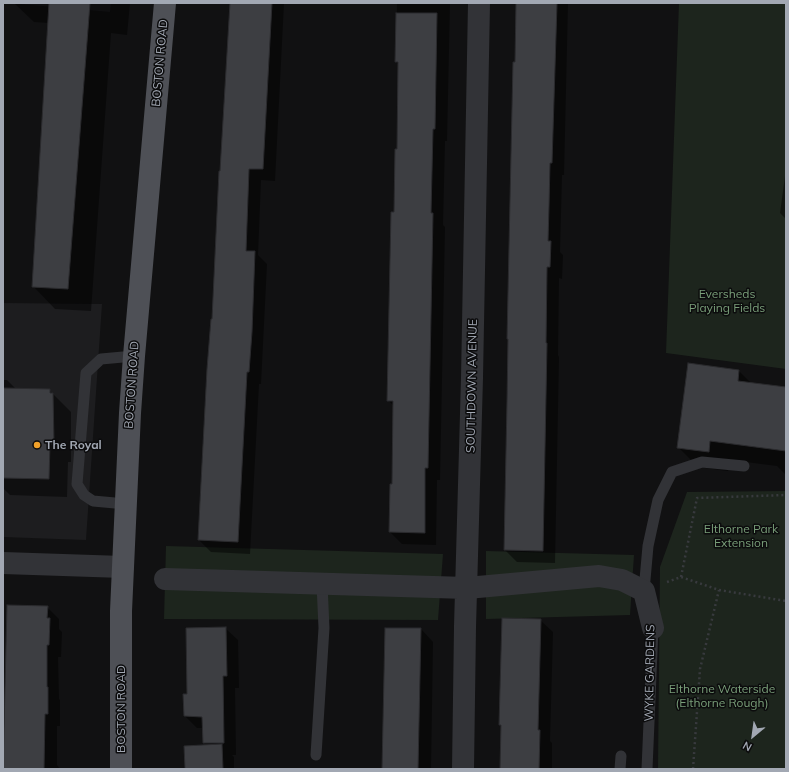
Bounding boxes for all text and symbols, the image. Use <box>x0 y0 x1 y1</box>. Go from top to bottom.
street label: BOSTON ROAD <box>149 19 171 107</box>
park label: Eversheds Playing Fields <box>689 287 765 315</box>
street label: SOUTHDOWN AVENUE <box>464 319 480 453</box>
street label: BOSTON ROAD <box>122 341 142 429</box>
place label: The Royal <box>45 438 102 452</box>
marker: The Royal <box>32 440 42 450</box>
park label: Elthorne Park Extension <box>704 522 778 550</box>
street label: WYKE GARDENS <box>642 624 658 722</box>
street label: BOSTON ROAD <box>114 665 128 753</box>
park label: Elthorne Waterside (Elthorne Rough) <box>669 682 775 710</box>
north arrow <box>733 716 773 756</box>
text: N <box>740 738 754 755</box>

